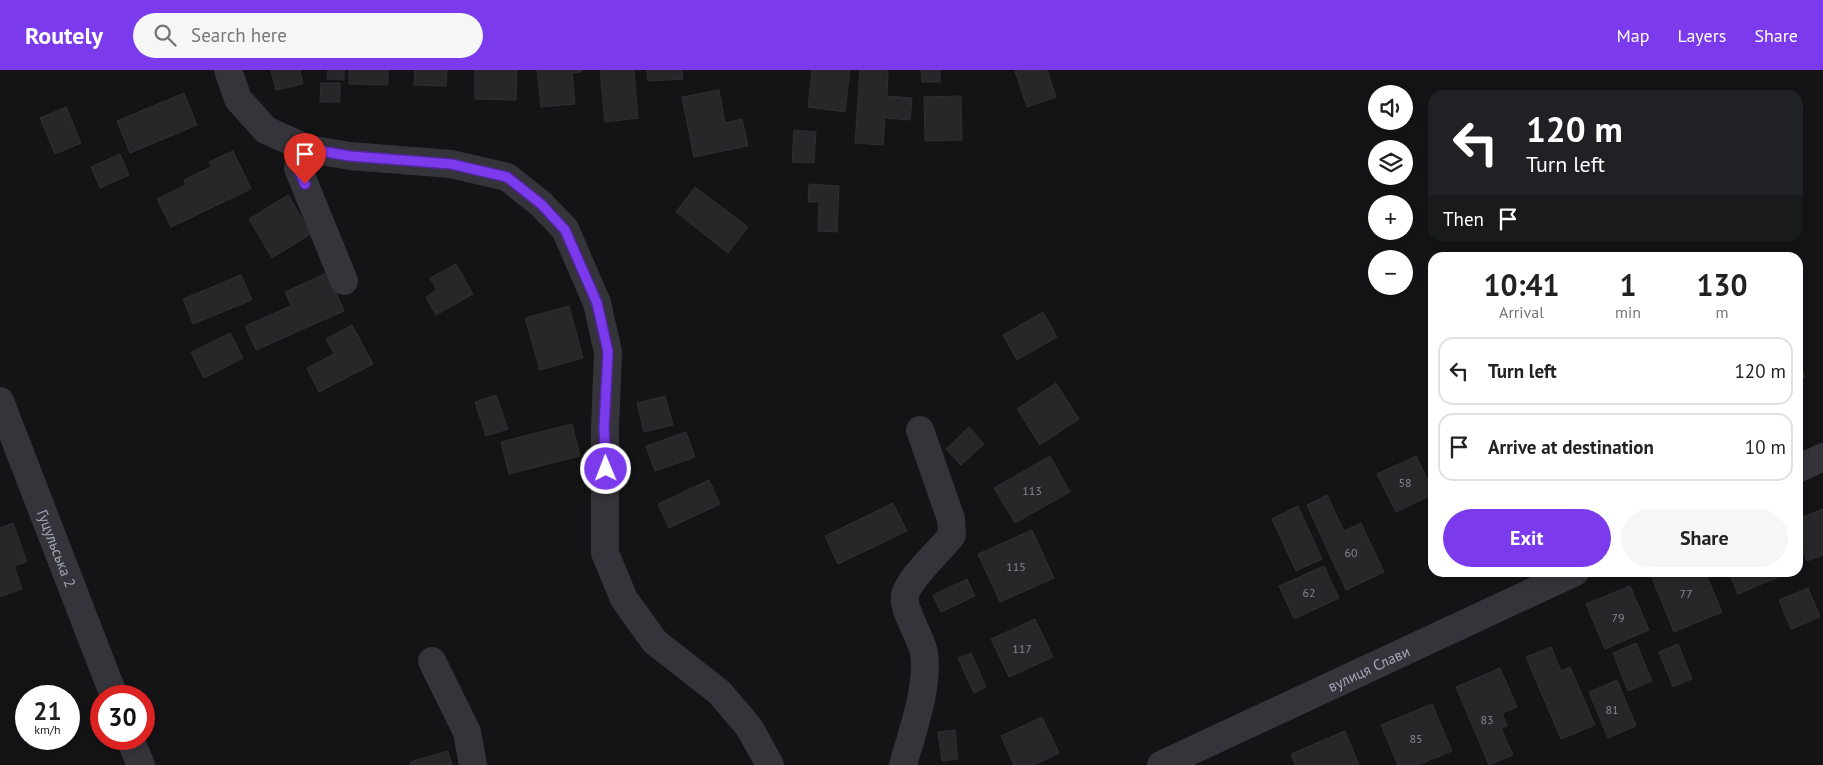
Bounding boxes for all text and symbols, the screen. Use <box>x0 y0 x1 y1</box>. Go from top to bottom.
search box <box>133 13 483 58</box>
text: Routely <box>25 20 103 51</box>
icon: search <box>151 21 179 49</box>
text: Search here <box>191 23 287 47</box>
text: Map <box>1617 24 1649 47</box>
text: Layers <box>1677 24 1726 47</box>
text: Share <box>1754 24 1798 47</box>
map controls <box>1368 85 1413 295</box>
button: sound <box>1368 85 1413 130</box>
text: 120 m <box>1526 106 1623 152</box>
icon: left <box>1443 110 1508 175</box>
pin <box>284 133 326 184</box>
icon: arrive <box>291 140 319 168</box>
button: layers <box>1368 140 1413 185</box>
text: Turn left <box>1526 150 1605 178</box>
button: + <box>1368 195 1413 240</box>
icon: arrive <box>1494 205 1522 233</box>
text: Then <box>1443 207 1484 231</box>
button: − <box>1368 250 1413 295</box>
text: 10:41 <box>1483 265 1560 304</box>
text: 1 <box>1620 265 1637 304</box>
text: 130 <box>1696 265 1748 304</box>
text: Arrival <box>1499 302 1544 322</box>
text: min <box>1615 302 1641 322</box>
text: m <box>1716 302 1729 322</box>
icon: left <box>1445 357 1473 385</box>
text: Turn left <box>1488 359 1557 383</box>
text: 120 m <box>1734 359 1786 383</box>
icon: arrive <box>1445 433 1473 461</box>
text: Arrive at destination <box>1488 435 1654 459</box>
text: 10 m <box>1745 435 1786 459</box>
position arrow <box>579 442 631 494</box>
house number: 58 <box>1398 475 1412 490</box>
house number: 113 <box>1022 483 1042 498</box>
street label: Гуцульська 2 <box>33 507 81 590</box>
button: Exit <box>1443 509 1611 567</box>
button: Share <box>1621 509 1788 567</box>
house number: 60 <box>1344 545 1358 560</box>
house number: 115 <box>1006 559 1026 574</box>
house number: 62 <box>1302 585 1316 600</box>
house number: 77 <box>1679 586 1693 601</box>
house number: 79 <box>1611 610 1625 625</box>
house number: 117 <box>1012 641 1032 656</box>
street label: вулиця Слави <box>1325 641 1413 695</box>
speed limit sign: 30 <box>90 685 155 750</box>
text: 21 <box>33 695 62 727</box>
house number: 81 <box>1605 702 1619 717</box>
house number: 83 <box>1480 712 1494 727</box>
text: km/h <box>34 722 61 737</box>
house number: 85 <box>1409 731 1423 746</box>

